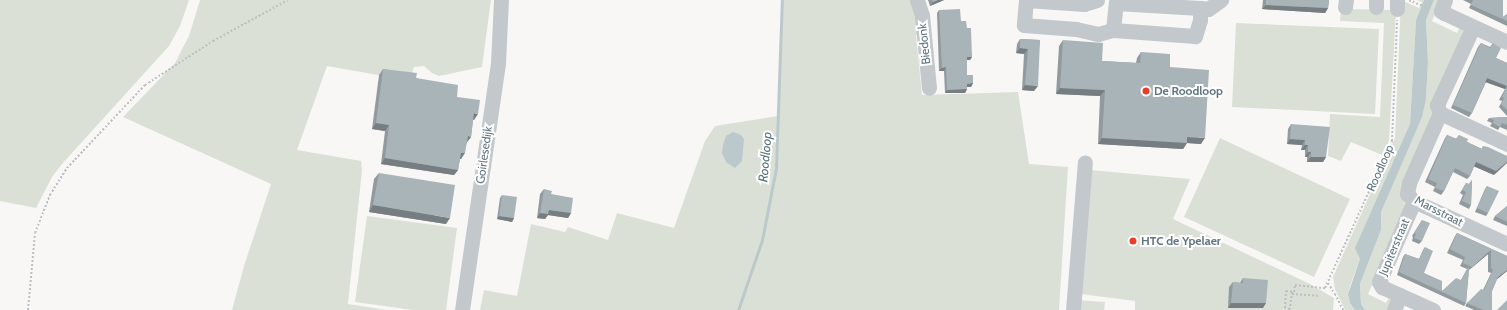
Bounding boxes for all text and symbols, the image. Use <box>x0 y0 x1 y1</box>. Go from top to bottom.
street label: Biedonk <box>915 23 933 65</box>
place label: De Roodloop <box>1154 84 1223 98</box>
marker: De Roodloop <box>1141 86 1151 96</box>
street label: Goirlesedijk <box>473 125 495 185</box>
water label: Roodloop <box>755 131 775 183</box>
street label: Roodloop <box>1363 142 1397 194</box>
street label: Marsstraat <box>1412 193 1466 229</box>
street label: Jupiterstraat <box>1376 216 1412 278</box>
place label: HTC de Ypelaer <box>1141 234 1221 248</box>
marker: HTC de Ypelaer <box>1128 236 1138 246</box>

